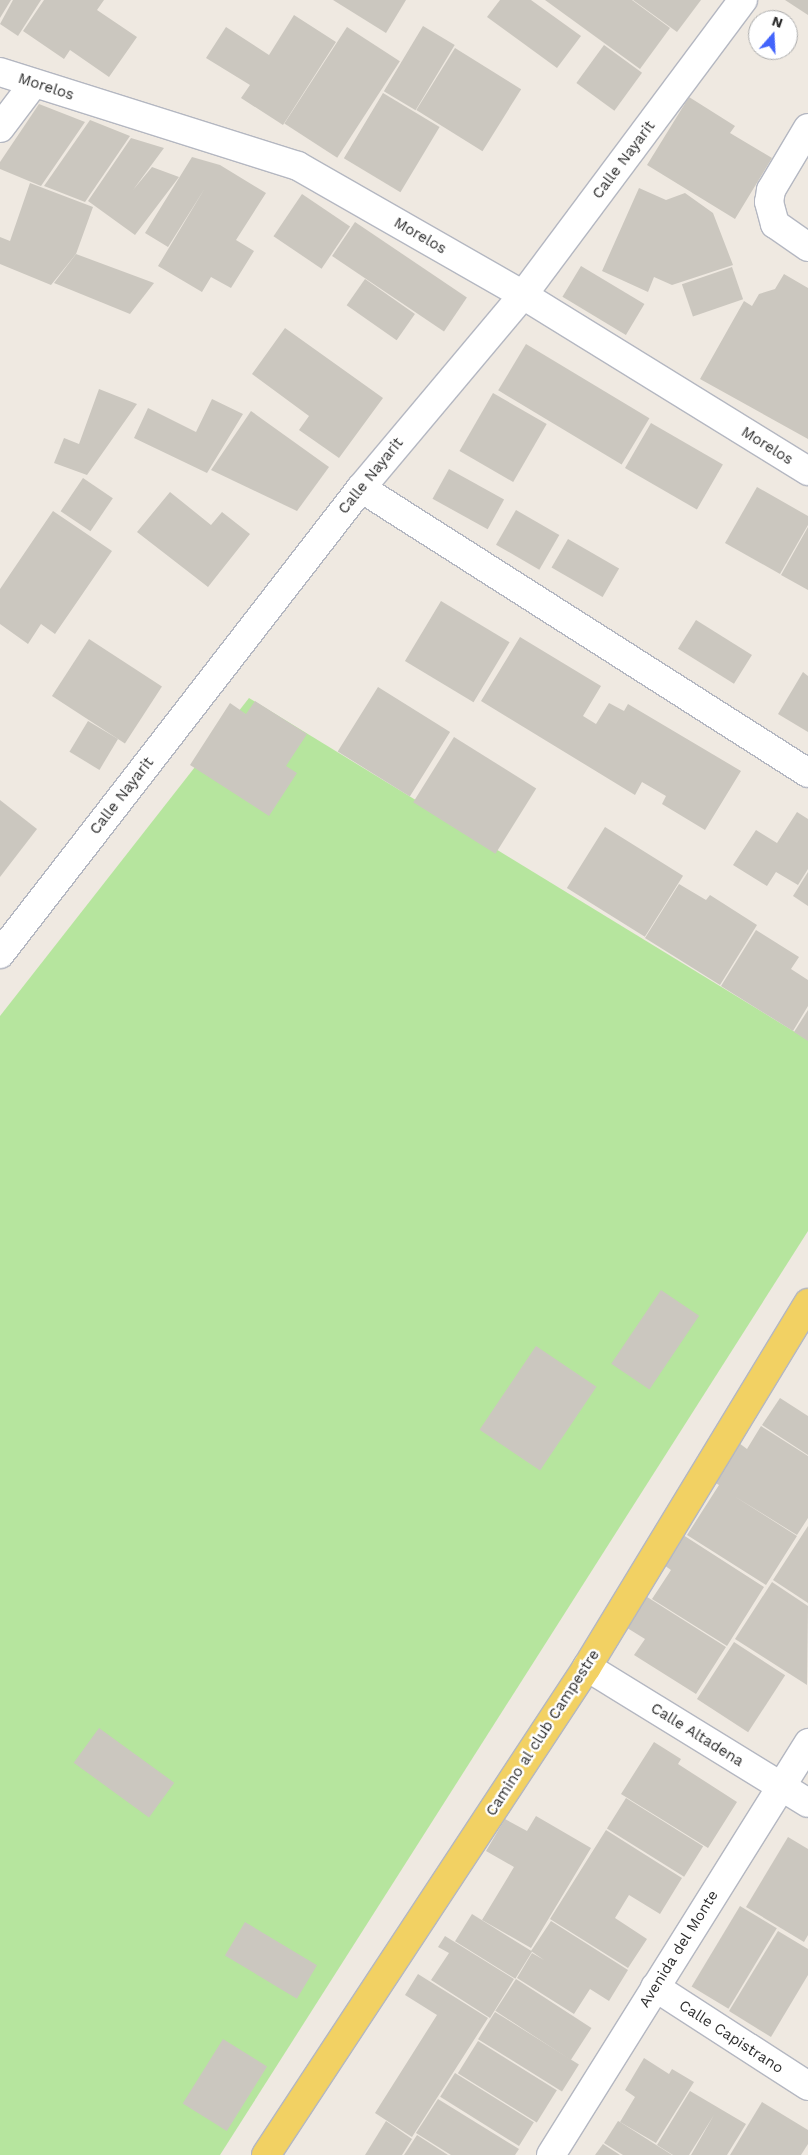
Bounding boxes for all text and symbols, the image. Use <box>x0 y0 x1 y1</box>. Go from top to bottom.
north arrow <box>748 10 798 60</box>
text: N <box>770 13 785 31</box>
street label: Morelos <box>16 70 76 104</box>
street label: Calle Nayarit <box>589 117 659 203</box>
street label: Morelos <box>391 214 449 258</box>
street label: Morelos <box>738 423 796 469</box>
street label: Calle Nayarit <box>335 434 407 518</box>
street label: Calle Nayarit <box>86 754 158 838</box>
street label: Camino al club Campestre <box>482 1646 604 1820</box>
street label: Calle Altadena <box>647 1699 747 1771</box>
street label: Avenida del Monte <box>635 1887 723 2011</box>
street label: Calle Capistrano <box>675 1997 787 2077</box>

